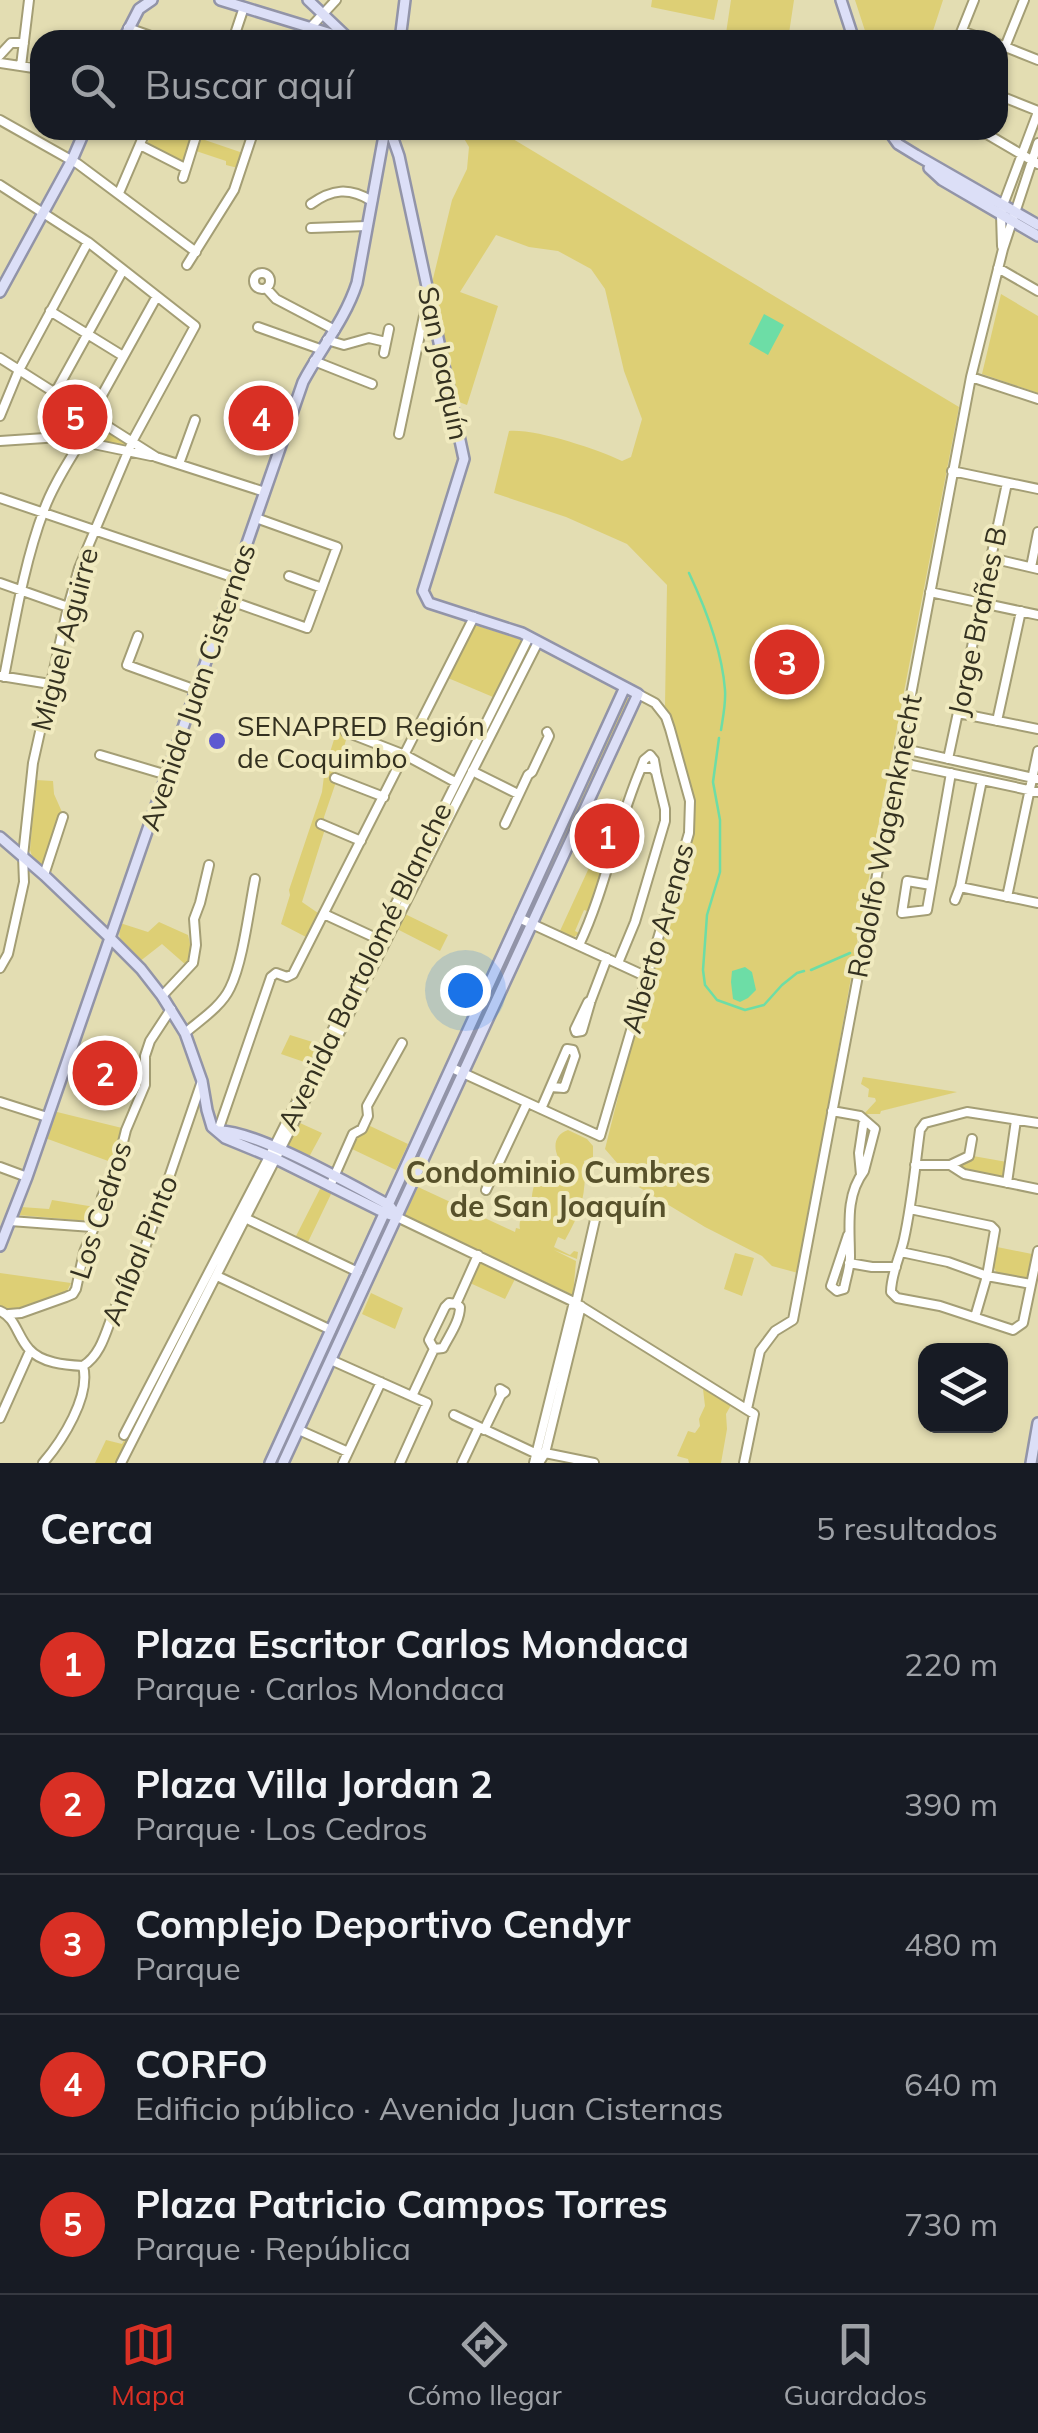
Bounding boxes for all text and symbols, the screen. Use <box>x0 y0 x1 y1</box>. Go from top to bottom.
search box <box>30 30 1008 140</box>
icon: search <box>65 58 120 113</box>
text: Buscar aquí <box>145 61 353 109</box>
street label: San Joaquín <box>411 283 477 443</box>
pin: 5 <box>42 380 108 454</box>
pin: 4 <box>228 380 294 456</box>
street label: Jorge Brañes B <box>940 523 1014 719</box>
street label: Avenida Juan Cisternas <box>131 539 263 835</box>
street label: Miguel Aguirre <box>23 543 105 735</box>
pin: 3 <box>754 624 820 700</box>
street label: Rodolfo Wagenknecht <box>839 691 929 981</box>
place label: SENAPRED Región de Coquimbo <box>237 708 485 775</box>
marker: SENAPRED Región de Coquimbo <box>206 730 228 752</box>
street label: Avenida Bartolomé Blanche <box>269 796 459 1136</box>
pin: 1 <box>574 798 640 874</box>
street label: Alberto Arenas <box>613 839 701 1037</box>
your location <box>440 965 491 1016</box>
pin: 2 <box>72 1036 138 1110</box>
street label: Los Cedros <box>61 1137 139 1283</box>
district label: Condominio Cumbres de San Joaquín <box>405 1153 711 1225</box>
street label: Aníbal Pinto <box>93 1170 185 1330</box>
map controls <box>918 1343 1008 1433</box>
button: layers <box>918 1343 1008 1433</box>
text: Cerca <box>40 1502 154 1555</box>
text: 5 resultados <box>816 1508 998 1548</box>
text: Plaza Escritor Carlos Mondaca <box>135 1620 689 1668</box>
text: 1 <box>63 1644 82 1684</box>
text: 220 m <box>904 1644 998 1684</box>
text: Parque · Carlos Mondaca <box>135 1668 505 1708</box>
text: Plaza Villa Jordan 2 <box>135 1760 493 1808</box>
text: 2 <box>63 1784 82 1824</box>
text: 390 m <box>904 1784 998 1824</box>
text: Parque · Los Cedros <box>135 1808 428 1848</box>
text: Complejo Deportivo Cendyr <box>135 1900 630 1948</box>
text: 3 <box>63 1924 82 1964</box>
text: 480 m <box>904 1924 998 1964</box>
text: Parque <box>135 1948 241 1988</box>
text: CORFO <box>135 2040 268 2088</box>
text: 4 <box>63 2064 82 2104</box>
text: 640 m <box>904 2064 998 2104</box>
text: Edificio público · Avenida Juan Cisternas <box>135 2088 723 2128</box>
text: Plaza Patricio Campos Torres <box>135 2180 668 2228</box>
text: 5 <box>63 2204 82 2244</box>
text: 730 m <box>904 2204 998 2244</box>
text: Parque · República <box>135 2228 411 2268</box>
tab: Mapa <box>111 2317 185 2412</box>
tab: Cómo llegar <box>407 2317 562 2412</box>
tab: Guardados <box>783 2317 927 2412</box>

